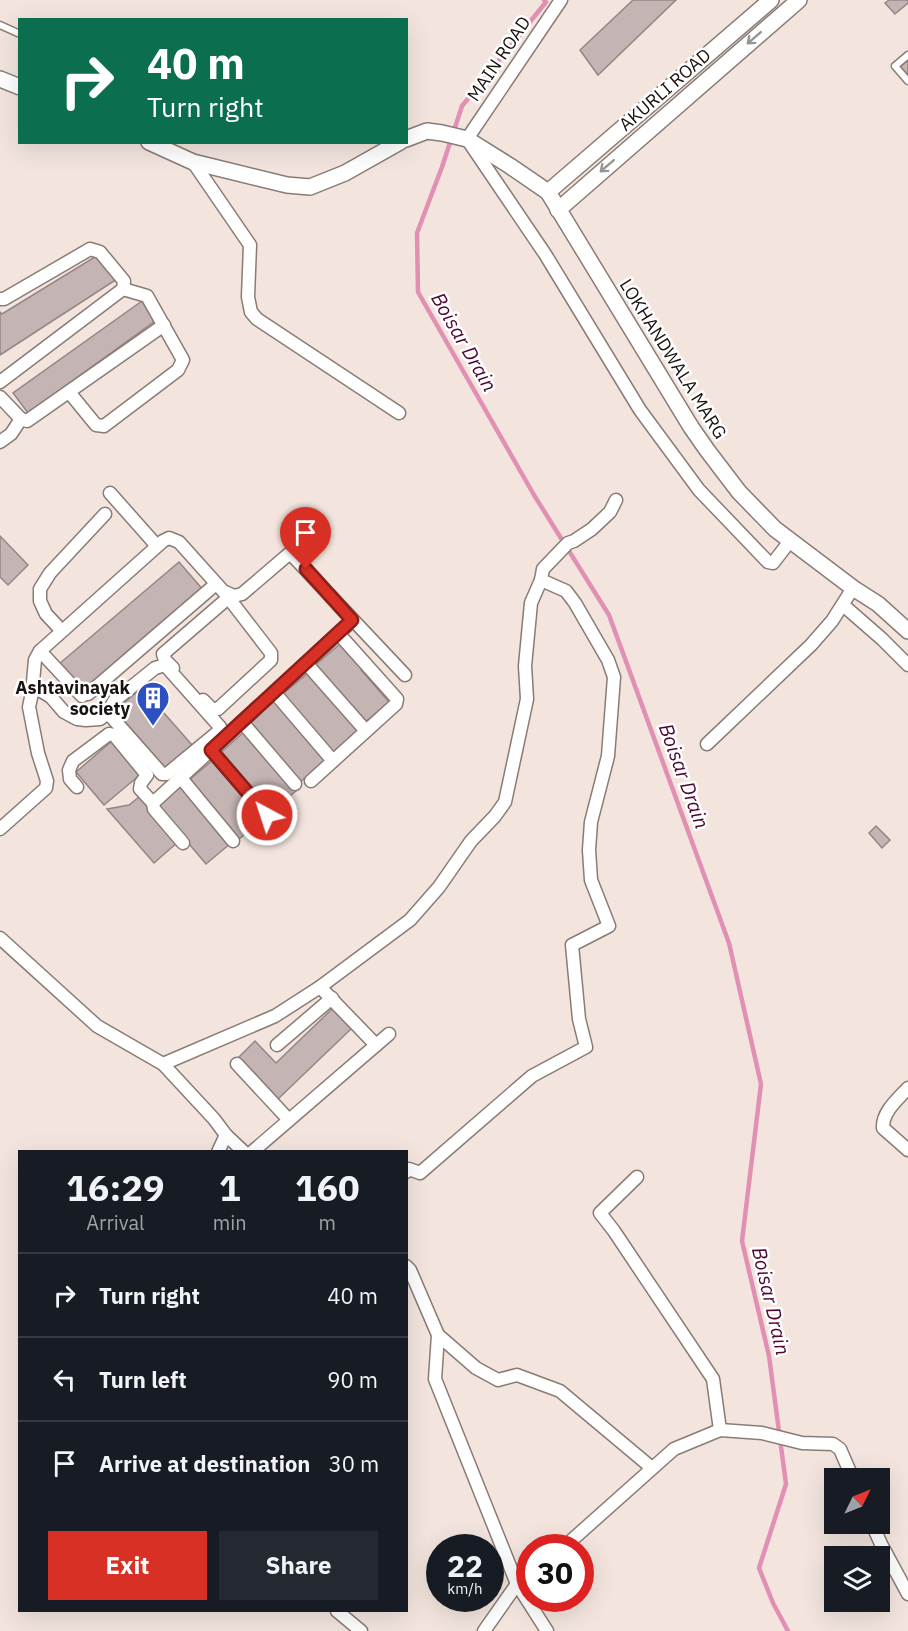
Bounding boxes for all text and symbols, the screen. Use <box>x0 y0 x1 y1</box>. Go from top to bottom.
street label: MAIN ROAD <box>462 12 535 106</box>
one-way arrow <box>747 31 762 45</box>
text: 40 m <box>147 36 245 91</box>
icon: right <box>48 42 126 120</box>
street label: AKURLI ROAD <box>614 43 715 136</box>
text: Turn right <box>147 89 264 124</box>
one-way arrow <box>600 159 616 173</box>
street label: LOKHANDWALA MARG <box>615 274 732 443</box>
water label: Boisar Drain <box>425 287 504 396</box>
pin <box>280 507 331 569</box>
icon: arrive <box>289 516 322 549</box>
place label: Ashtavinayak society <box>15 676 131 720</box>
building icon: Ashtavinayak society <box>135 680 171 727</box>
water label: Boisar Drain <box>653 719 716 832</box>
position arrow <box>235 783 299 847</box>
text: 16:29 <box>66 1164 165 1211</box>
text: 1 <box>219 1164 241 1211</box>
text: 160 <box>295 1164 360 1211</box>
text: Arrival <box>86 1209 145 1236</box>
text: min <box>213 1209 247 1236</box>
text: m <box>319 1209 336 1236</box>
water label: Boisar Drain <box>746 1244 797 1358</box>
icon: right <box>48 1279 81 1312</box>
text: Turn right <box>99 1281 200 1310</box>
text: 40 m <box>327 1281 378 1310</box>
icon: left <box>48 1363 81 1396</box>
text: Turn left <box>99 1365 187 1394</box>
text: 90 m <box>327 1365 378 1394</box>
icon: arrive <box>48 1447 81 1480</box>
text: Arrive at destination <box>99 1449 310 1478</box>
text: 30 m <box>328 1449 379 1478</box>
north arrow <box>824 1468 890 1534</box>
map controls <box>824 1468 890 1612</box>
button: Exit <box>48 1531 207 1600</box>
button: Share <box>219 1531 378 1600</box>
speed limit sign: 30 <box>516 1534 594 1612</box>
text: 22 <box>447 1546 483 1585</box>
button: layers <box>824 1546 890 1612</box>
text: km/h <box>447 1579 483 1598</box>

